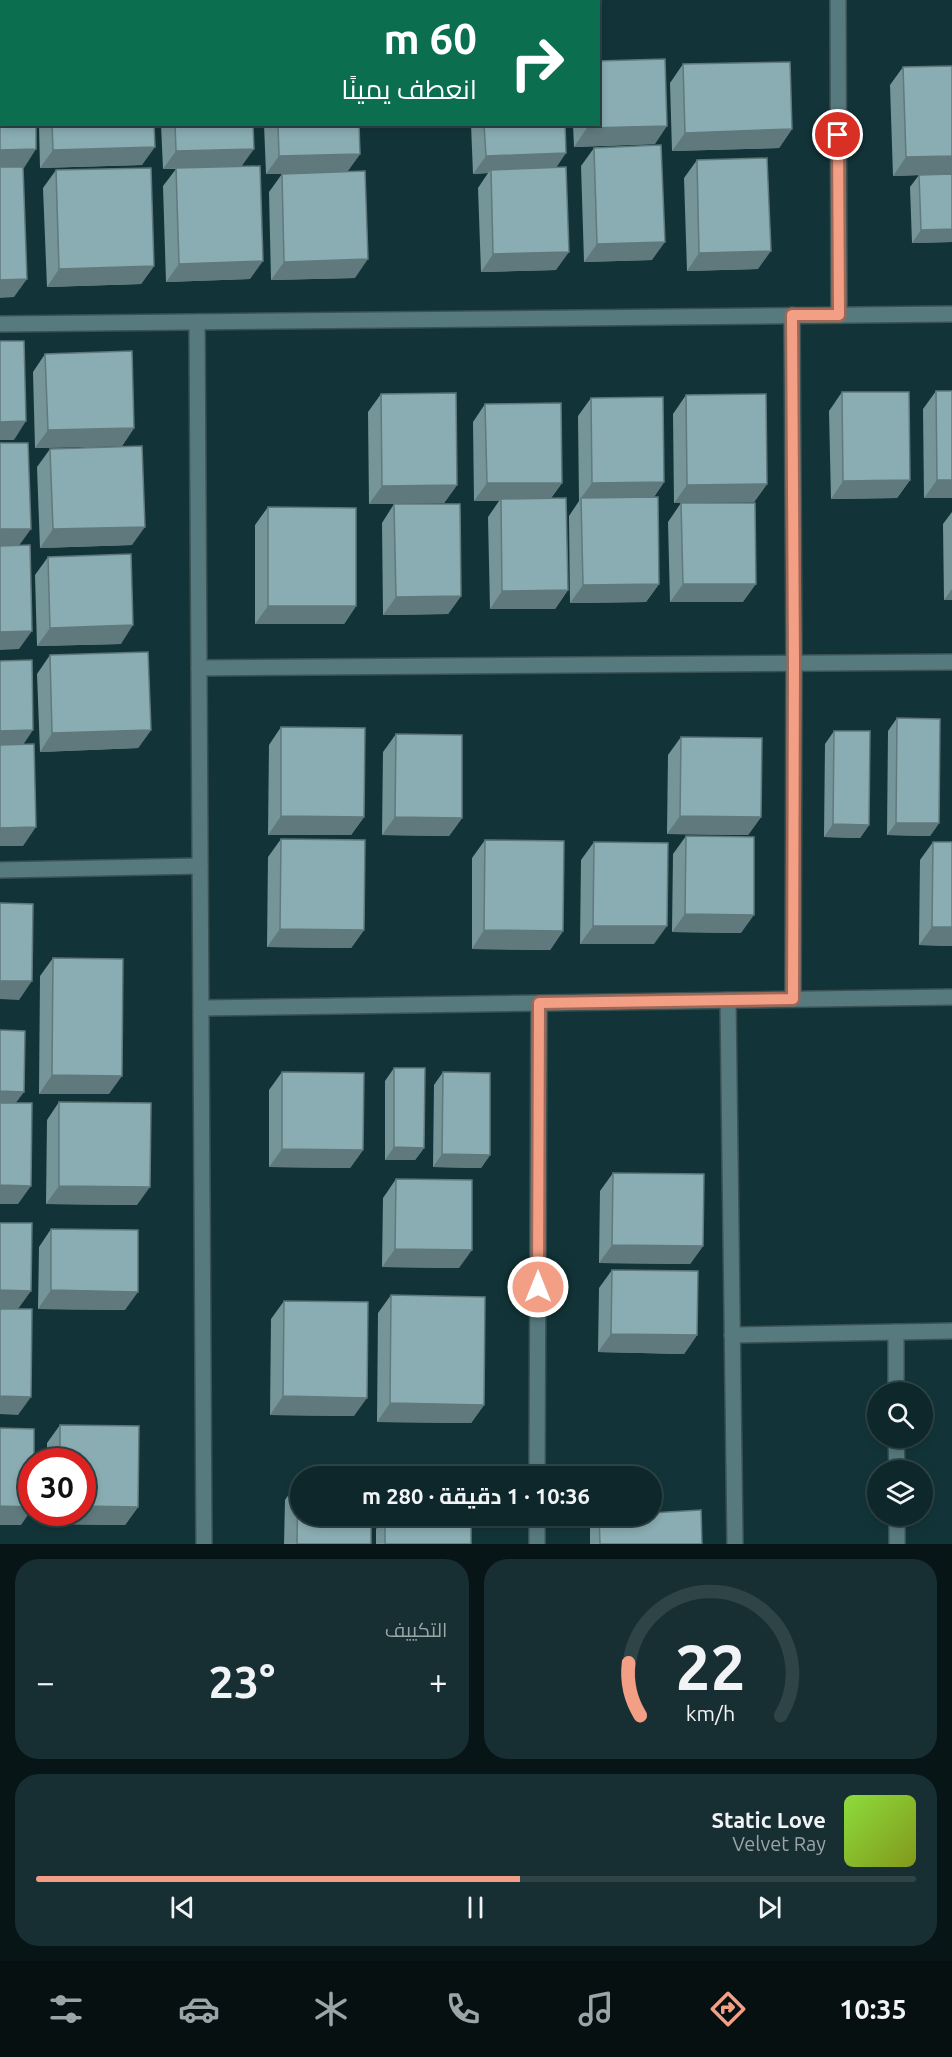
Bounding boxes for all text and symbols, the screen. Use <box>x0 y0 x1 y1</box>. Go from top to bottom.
text: 60 m <box>383 15 477 62</box>
icon: right <box>498 24 576 102</box>
text: انعطف يمينًا <box>341 74 477 104</box>
pin <box>812 109 863 160</box>
icon: arrive <box>821 118 854 151</box>
position arrow <box>506 1255 570 1319</box>
map controls <box>867 1382 933 1526</box>
button: search <box>867 1382 933 1448</box>
speed limit sign: 30 <box>18 1448 96 1526</box>
button: layers <box>867 1460 933 1526</box>
text: 10:36 · 1 دقيقة · 280 m <box>362 1483 590 1508</box>
text: التكييف <box>385 1618 448 1641</box>
text: 22 <box>675 1632 745 1702</box>
text: 23° <box>208 1656 275 1707</box>
text: − <box>36 1663 55 1700</box>
text: + <box>429 1663 448 1700</box>
text: km/h <box>685 1701 735 1725</box>
text: Static Love <box>712 1807 826 1832</box>
text: Velvet Ray <box>732 1832 826 1855</box>
icon: previous <box>166 1891 199 1924</box>
icon: pause <box>459 1891 492 1924</box>
icon: next <box>753 1891 786 1924</box>
icon: filters <box>45 1988 87 2030</box>
icon: car <box>178 1988 220 2030</box>
icon: climate <box>310 1988 352 2030</box>
icon: phone <box>442 1988 484 2030</box>
icon: music <box>575 1988 617 2030</box>
icon: directions <box>707 1988 749 2030</box>
text: 10:35 <box>839 1994 907 2024</box>

